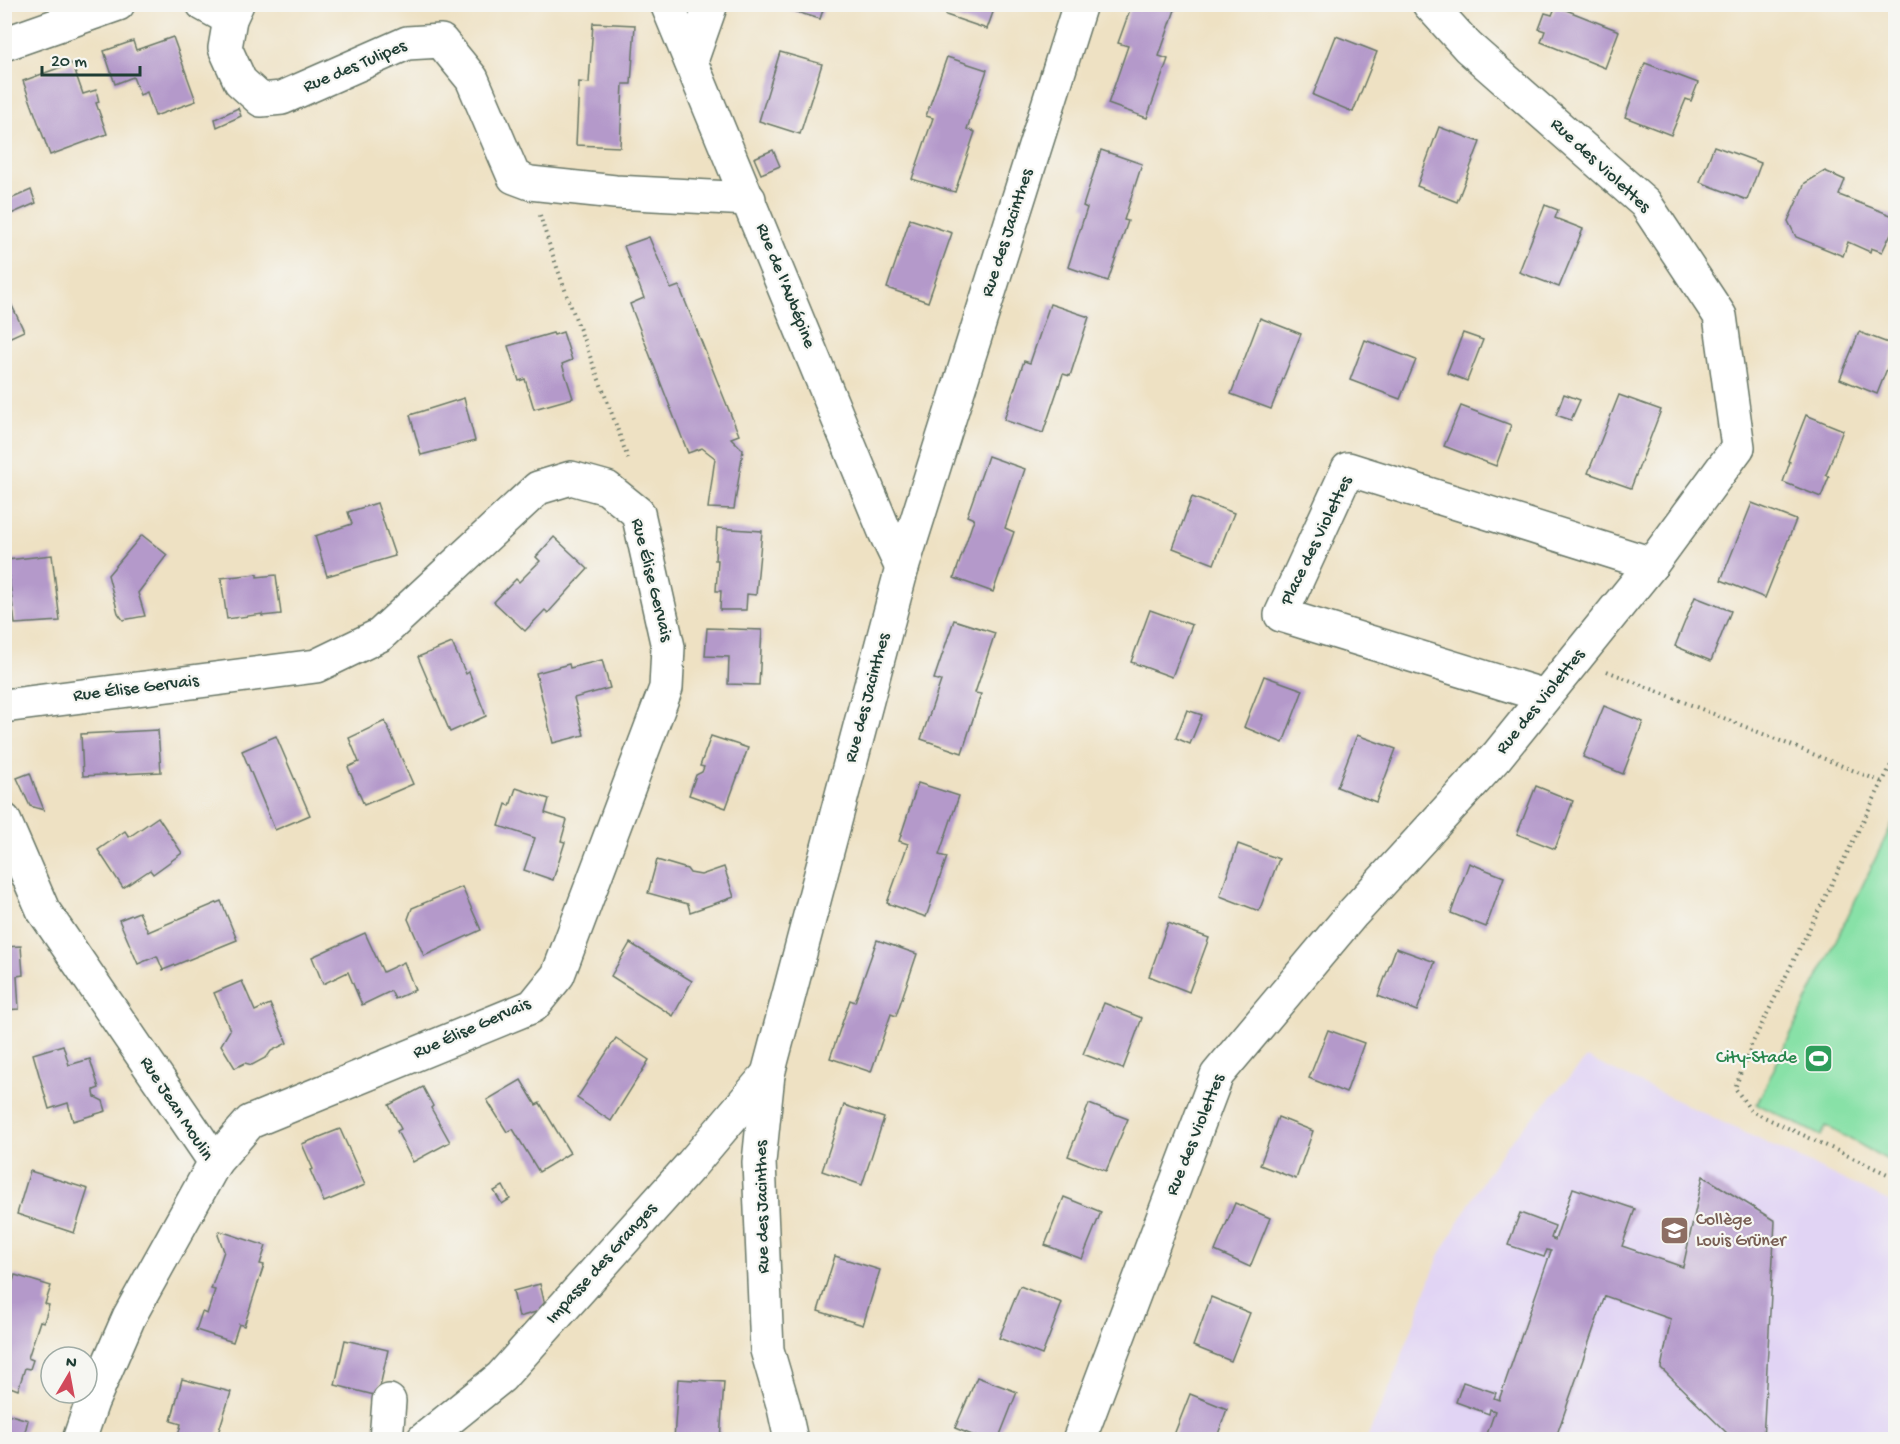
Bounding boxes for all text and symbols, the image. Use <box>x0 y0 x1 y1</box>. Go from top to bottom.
street label: Rue des Tulipes <box>300 35 411 98</box>
scale bar <box>42 39 140 77</box>
text: 20 m <box>51 52 87 73</box>
street label: Rue des Violettes <box>1546 114 1655 219</box>
street label: Rue des Jacinthes <box>977 165 1039 300</box>
street label: Rue de l'Aubépine <box>750 221 820 352</box>
street label: Place des Violettes <box>1276 472 1358 610</box>
street label: Rue Élise Gervais <box>626 516 677 645</box>
street label: Rue des Jacinthes <box>841 630 896 765</box>
street label: Rue des Violettes <box>1492 644 1591 759</box>
street label: Rue Élise Gervais <box>72 671 201 707</box>
street label: Rue Élise Gervais <box>410 993 535 1064</box>
sports icon: City-Stade <box>1802 1042 1834 1074</box>
place label: City-Stade <box>1716 1048 1798 1069</box>
street label: Rue Jean Moulin <box>135 1053 218 1165</box>
street label: Rue des Violettes <box>1162 1070 1230 1199</box>
street label: Rue des Jacinthes <box>751 1139 775 1274</box>
street label: Impasse des Granges <box>542 1198 663 1329</box>
place label: Collège Louis Grüner <box>1696 1210 1787 1252</box>
school or university icon: Collège Louis Grüner <box>1659 1214 1691 1246</box>
north arrow <box>39 1345 99 1405</box>
text: N <box>64 1353 78 1374</box>

